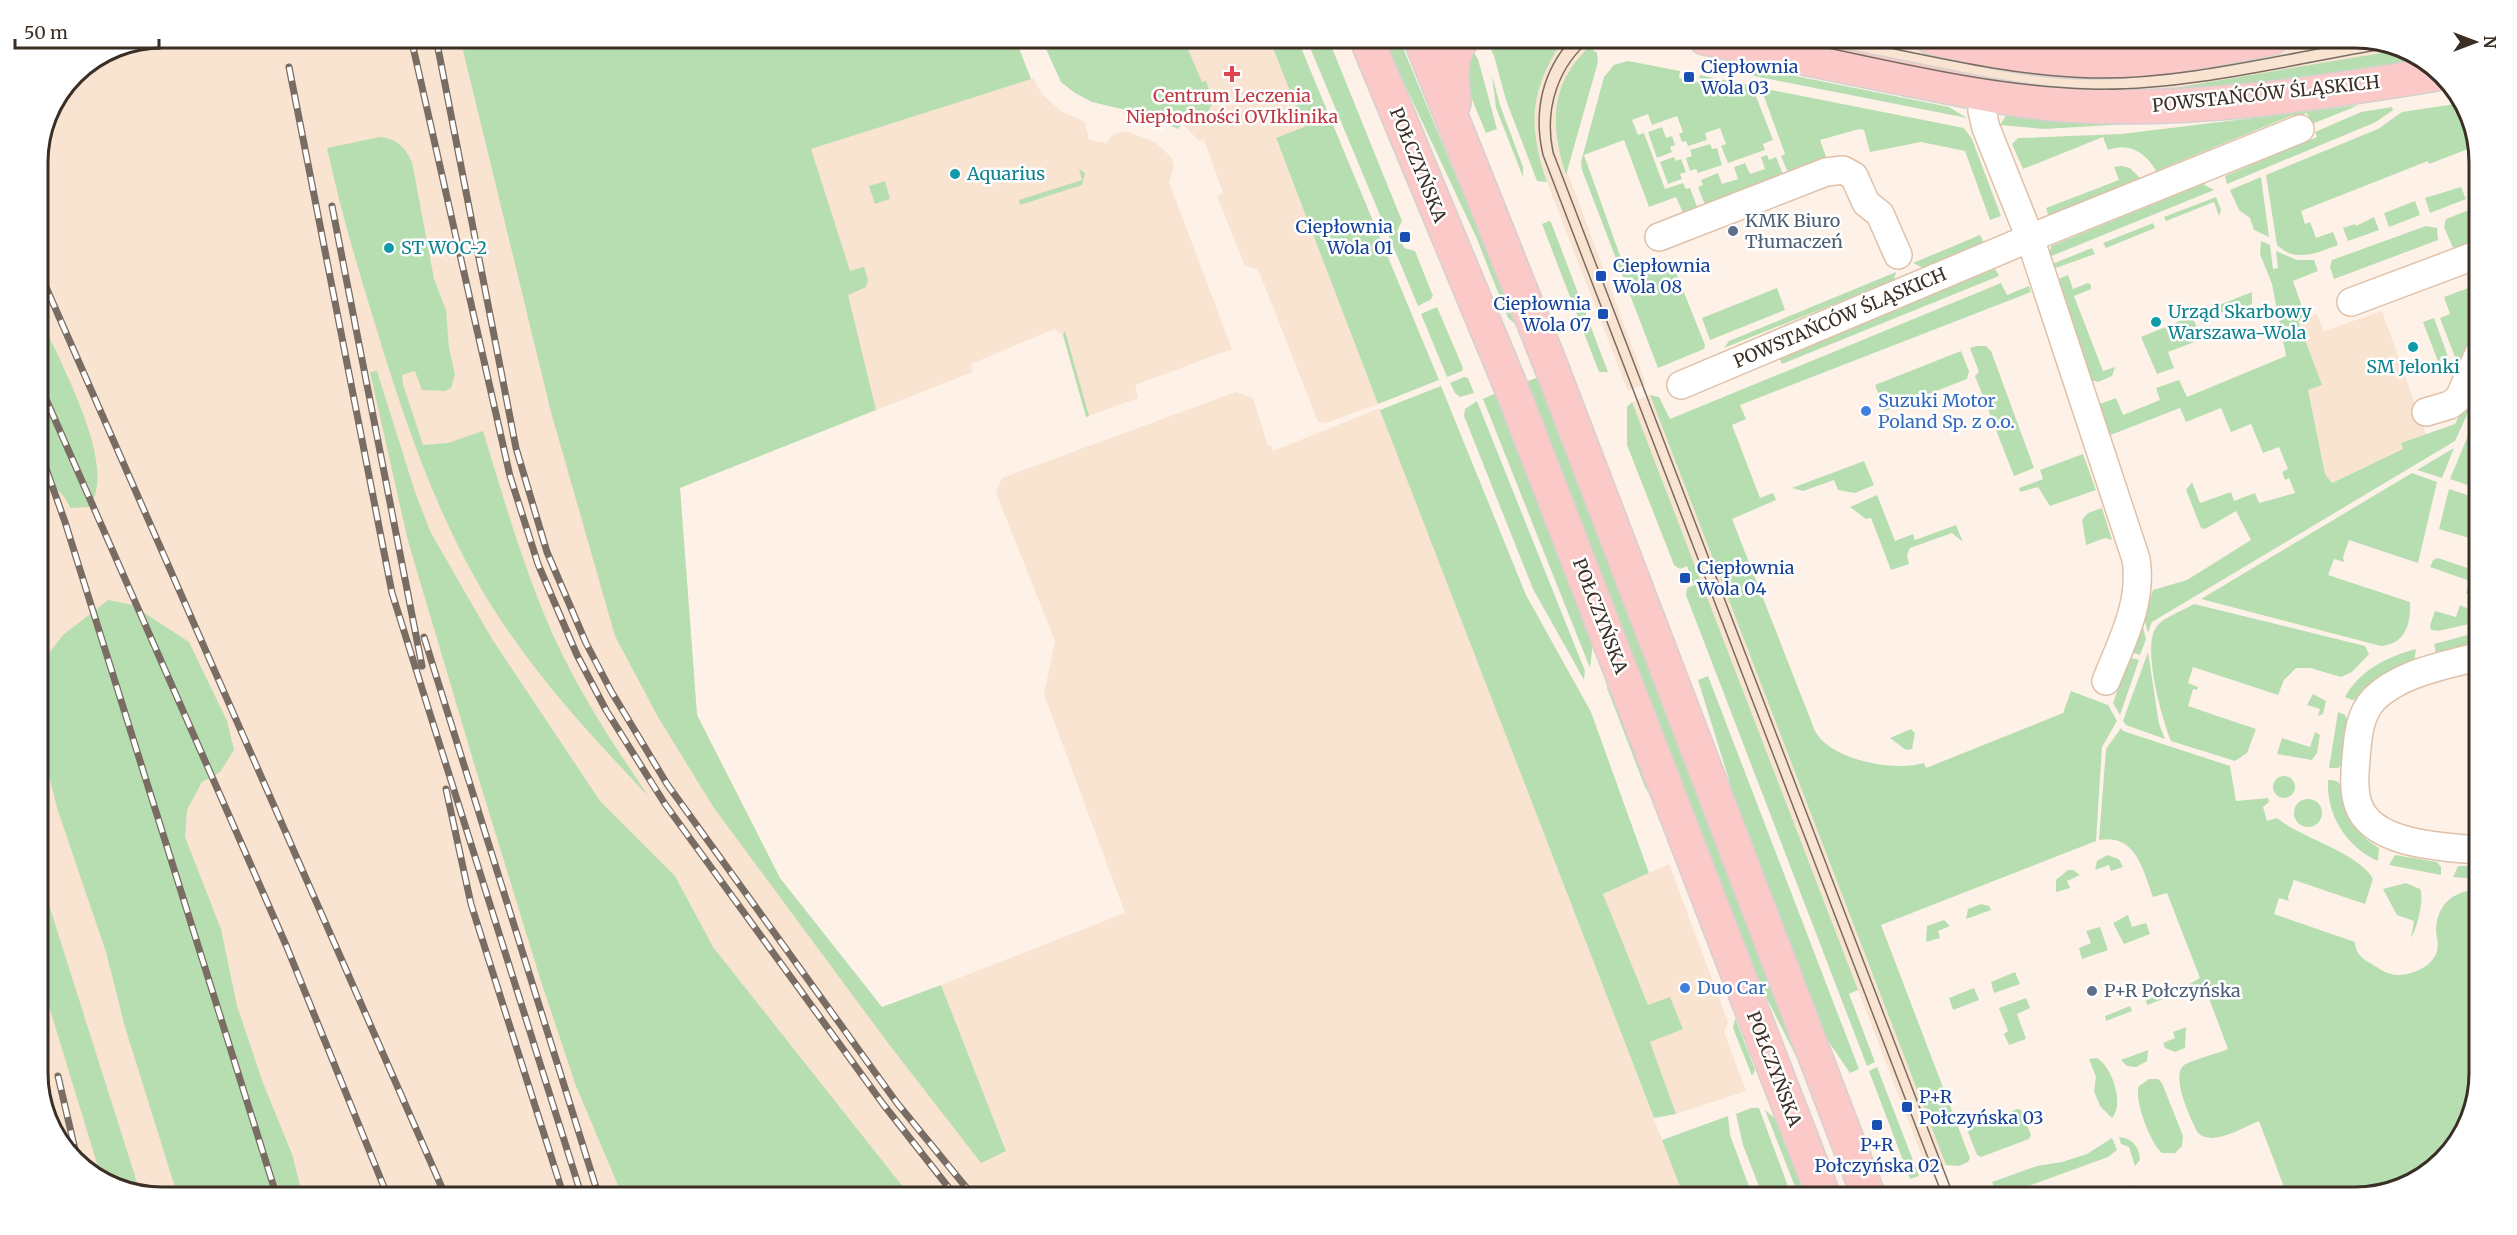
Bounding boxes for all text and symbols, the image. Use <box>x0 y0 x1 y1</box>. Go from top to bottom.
scale bar <box>15 12 159 50</box>
north arrow <box>2445 12 2505 72</box>
text: 50 m <box>24 21 68 44</box>
text: N <box>2480 36 2500 49</box>
place label: Ciepłownia Wola 03 <box>1700 55 1799 99</box>
marker: Centrum Leczenia Niepłodności OVIklinika <box>1223 65 1241 83</box>
marker: Ciepłownia Wola 03 <box>1682 70 1696 84</box>
street label: POWSTAŃCÓW ŚLĄSKICH <box>2151 70 2381 117</box>
place label: Centrum Leczenia Niepłodności OVIklinika <box>1126 84 1338 128</box>
street label: POŁCZYŃSKA <box>1385 104 1452 226</box>
place label: Aquarius <box>966 162 1045 185</box>
marker: Aquarius <box>948 167 962 181</box>
place label: KMK Biuro Tłumaczeń <box>1745 209 1843 253</box>
place label: Ciepłownia Wola 01 <box>1296 215 1393 259</box>
marker: KMK Biuro Tłumaczeń <box>1726 224 1740 238</box>
marker: Ciepłownia Wola 01 <box>1398 230 1412 244</box>
place label: ST WOC-2 <box>401 236 487 259</box>
marker: ST WOC-2 <box>382 241 396 255</box>
place label: Ciepłownia Wola 08 <box>1612 254 1711 298</box>
street label: POWSTAŃCÓW ŚLĄSKICH <box>1730 262 1950 373</box>
marker: Ciepłownia Wola 08 <box>1594 269 1608 283</box>
place label: Ciepłownia Wola 07 <box>1494 292 1591 336</box>
place label: Urząd Skarbowy Warszawa-Wola <box>2167 300 2312 344</box>
marker: Ciepłownia Wola 07 <box>1596 307 1610 321</box>
marker: Urząd Skarbowy Warszawa-Wola <box>2149 315 2163 329</box>
marker: SM Jelonki <box>2406 340 2420 354</box>
place label: SM Jelonki <box>2366 355 2460 378</box>
place label: Suzuki Motor Poland Sp. z o.o. <box>1878 389 2015 433</box>
marker: Suzuki Motor Poland Sp. z o.o. <box>1859 404 1873 418</box>
street label: POŁCZYŃSKA <box>1568 555 1633 677</box>
place label: Ciepłownia Wola 04 <box>1696 556 1795 600</box>
marker: Ciepłownia Wola 04 <box>1678 571 1692 585</box>
place label: Duo Car <box>1697 976 1766 999</box>
place label: P+R Połczyńska <box>2104 979 2241 1002</box>
marker: Duo Car <box>1678 981 1692 995</box>
marker: P+R Połczyńska <box>2085 984 2099 998</box>
street label: POŁCZYŃSKA <box>1742 1008 1807 1130</box>
place label: P+R Połczyńska 03 <box>1919 1085 2044 1129</box>
marker: P+R Połczyńska 03 <box>1900 1100 1914 1114</box>
marker: P+R Połczyńska 02 <box>1870 1118 1884 1132</box>
place label: P+R Połczyńska 02 <box>1814 1133 1940 1177</box>

